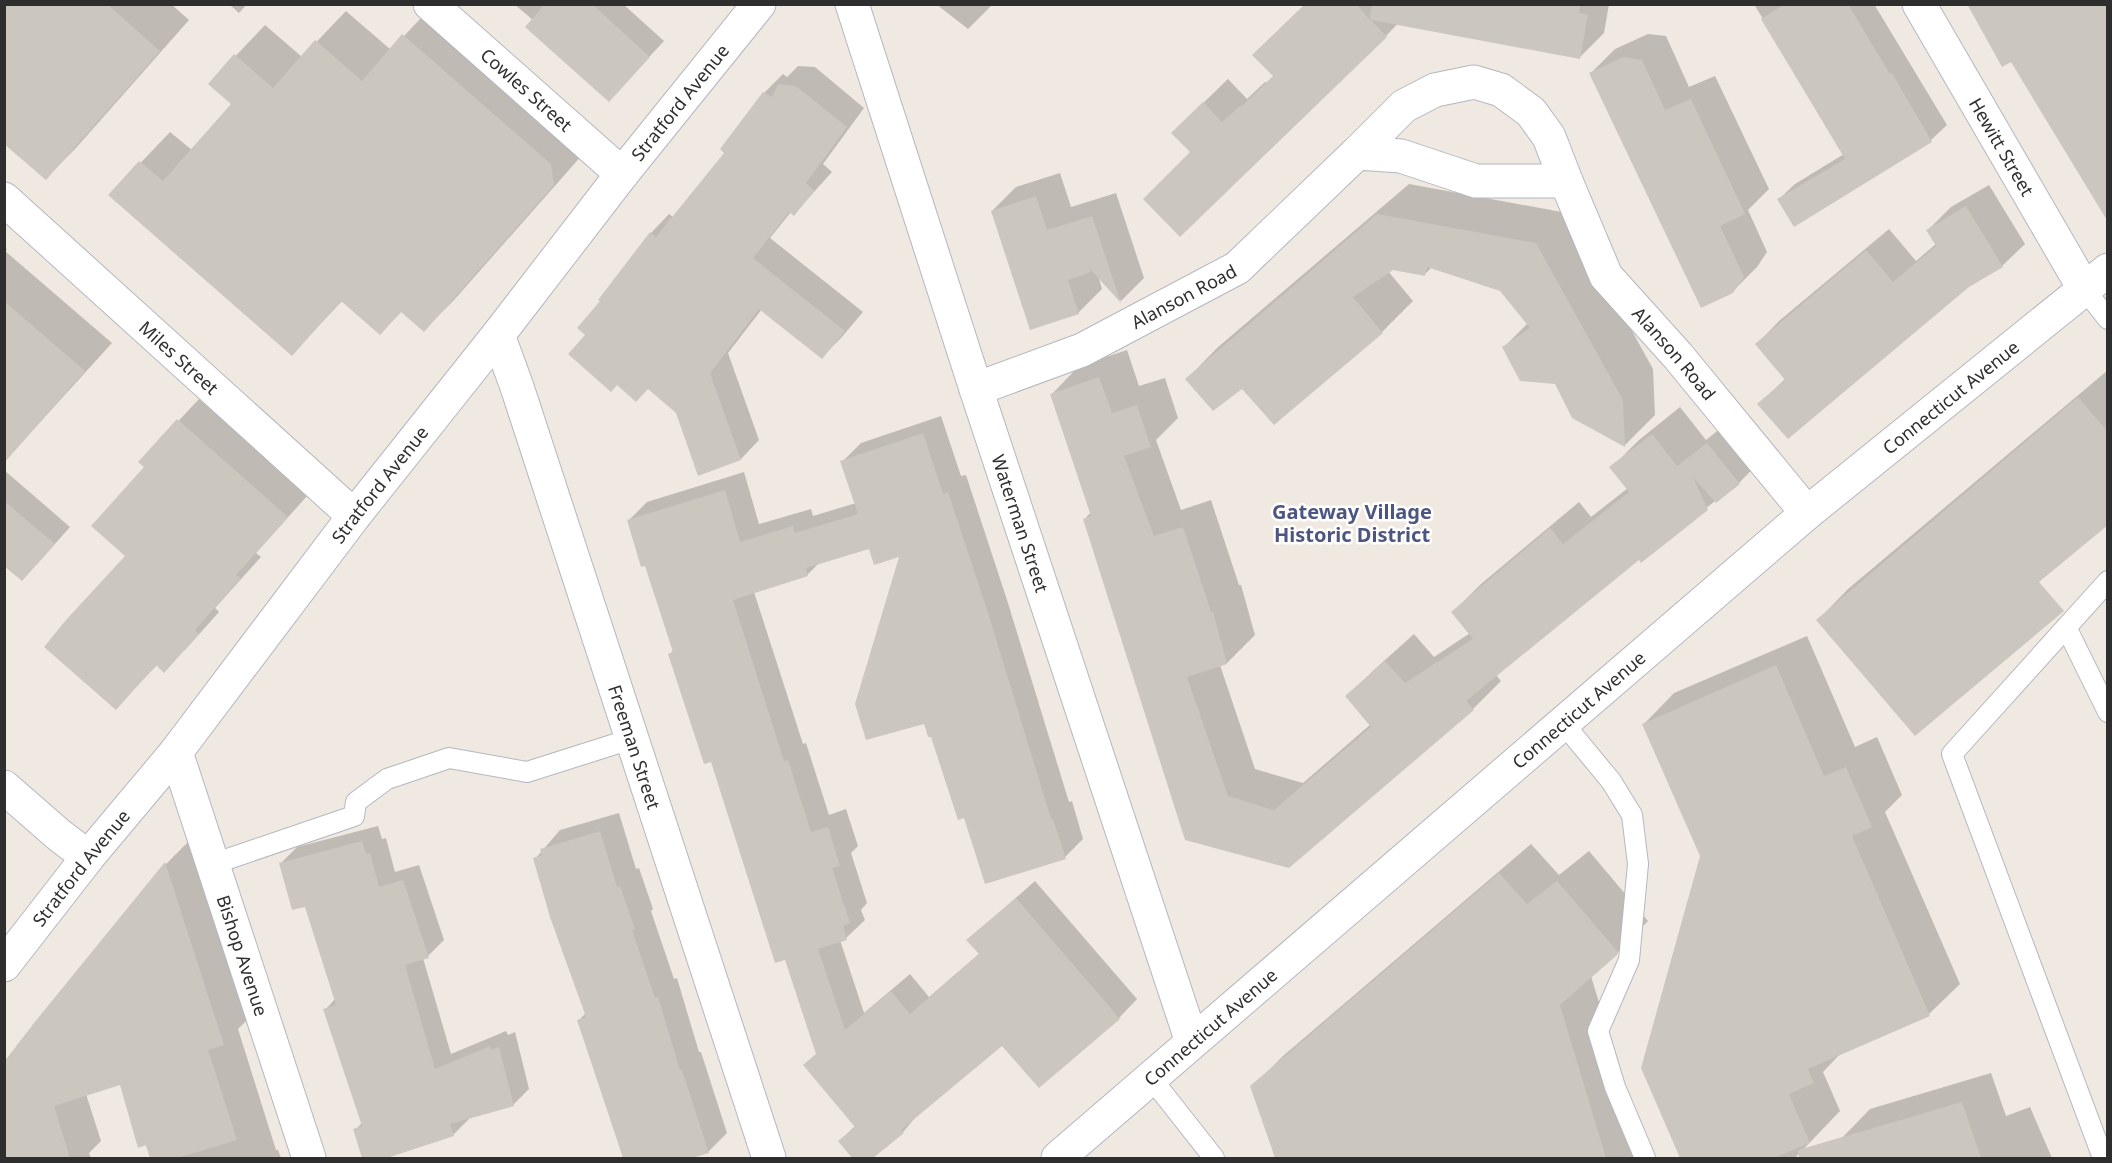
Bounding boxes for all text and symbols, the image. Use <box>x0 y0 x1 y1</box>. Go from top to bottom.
street label: Stratford Avenue <box>625 39 734 166</box>
street label: Cowles Street <box>476 43 578 137</box>
street label: Hewitt Street <box>1964 93 2040 201</box>
street label: Alanson Road <box>1127 258 1241 334</box>
street label: Alanson Road <box>1627 302 1721 405</box>
street label: Miles Street <box>134 315 224 400</box>
street label: Connecticut Avenue <box>1877 335 2024 459</box>
street label: Stratford Avenue <box>326 421 433 548</box>
street label: Waterman Street <box>986 451 1055 596</box>
district label: Gateway Village Historic District <box>1272 498 1432 548</box>
street label: Connecticut Avenue <box>1507 646 1650 774</box>
street label: Freeman Street <box>603 681 666 813</box>
street label: Stratford Avenue <box>27 804 135 931</box>
street label: Bishop Avenue <box>212 892 274 1019</box>
street label: Connecticut Avenue <box>1139 963 1282 1091</box>

